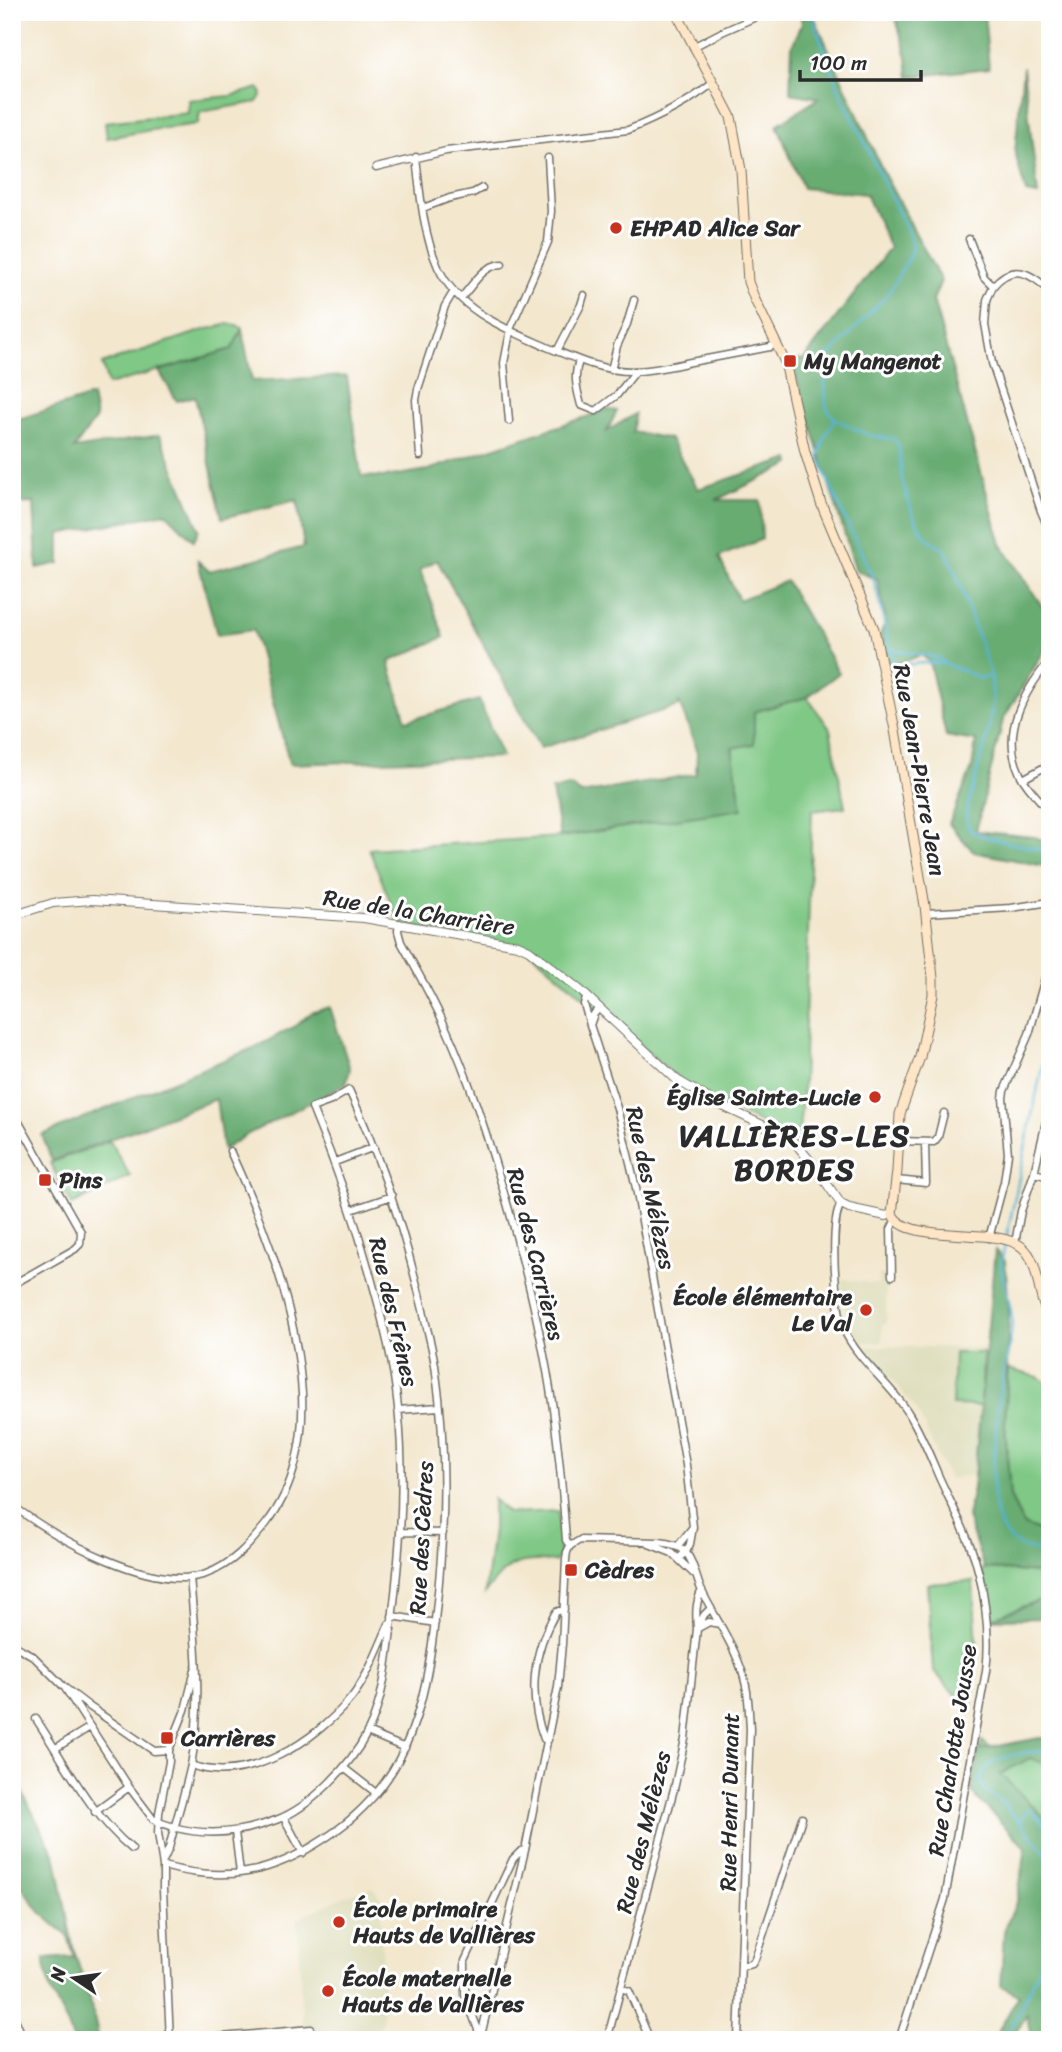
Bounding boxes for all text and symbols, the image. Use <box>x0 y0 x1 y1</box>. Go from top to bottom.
scale bar <box>800 38 920 82</box>
text: 100 m <box>810 44 867 82</box>
place label: EHPAD Alice Sar <box>630 208 801 249</box>
marker: EHPAD Alice Sar <box>608 220 624 236</box>
place label: My Mangenot <box>803 341 942 382</box>
marker: My Mangenot <box>782 353 798 369</box>
street label: Rue Jean-Pierre Jean <box>881 661 958 879</box>
street label: Rue de la Charrière <box>320 877 518 948</box>
place label: Église Sainte-Lucie <box>667 1077 861 1118</box>
marker: Église Sainte-Lucie <box>867 1089 883 1105</box>
street label: Rue des Mélèzes <box>613 1103 688 1274</box>
district label: VALLIÈRES-LES BORDES <box>679 1109 911 1197</box>
place label: Pins <box>59 1160 103 1201</box>
street label: Rue des Carrières <box>494 1163 577 1345</box>
marker: Pins <box>37 1172 53 1188</box>
street label: Rue des Frênes <box>356 1233 431 1391</box>
place label: École élémentaire Le Val <box>673 1277 853 1344</box>
marker: École élémentaire Le Val <box>858 1302 874 1318</box>
street label: Rue des Cèdres <box>397 1460 446 1616</box>
place label: Cèdres <box>584 1550 655 1591</box>
marker: Cèdres <box>563 1562 579 1578</box>
street label: Rue Charlotte Jousse <box>916 1641 990 1859</box>
street label: Rue Henri Dunant <box>707 1713 752 1891</box>
place label: Carrières <box>180 1718 276 1759</box>
marker: Carrières <box>159 1730 175 1746</box>
street label: Rue des Mélèzes <box>603 1746 684 1918</box>
place label: École primaire Hauts de Vallières <box>352 1889 536 1956</box>
marker: École primaire Hauts de Vallières <box>331 1914 347 1930</box>
north arrow <box>38 1944 108 2014</box>
place label: École maternelle Hauts de Vallières <box>341 1958 525 2025</box>
text: N <box>40 1963 76 1985</box>
marker: École maternelle Hauts de Vallières <box>320 1983 336 1999</box>

